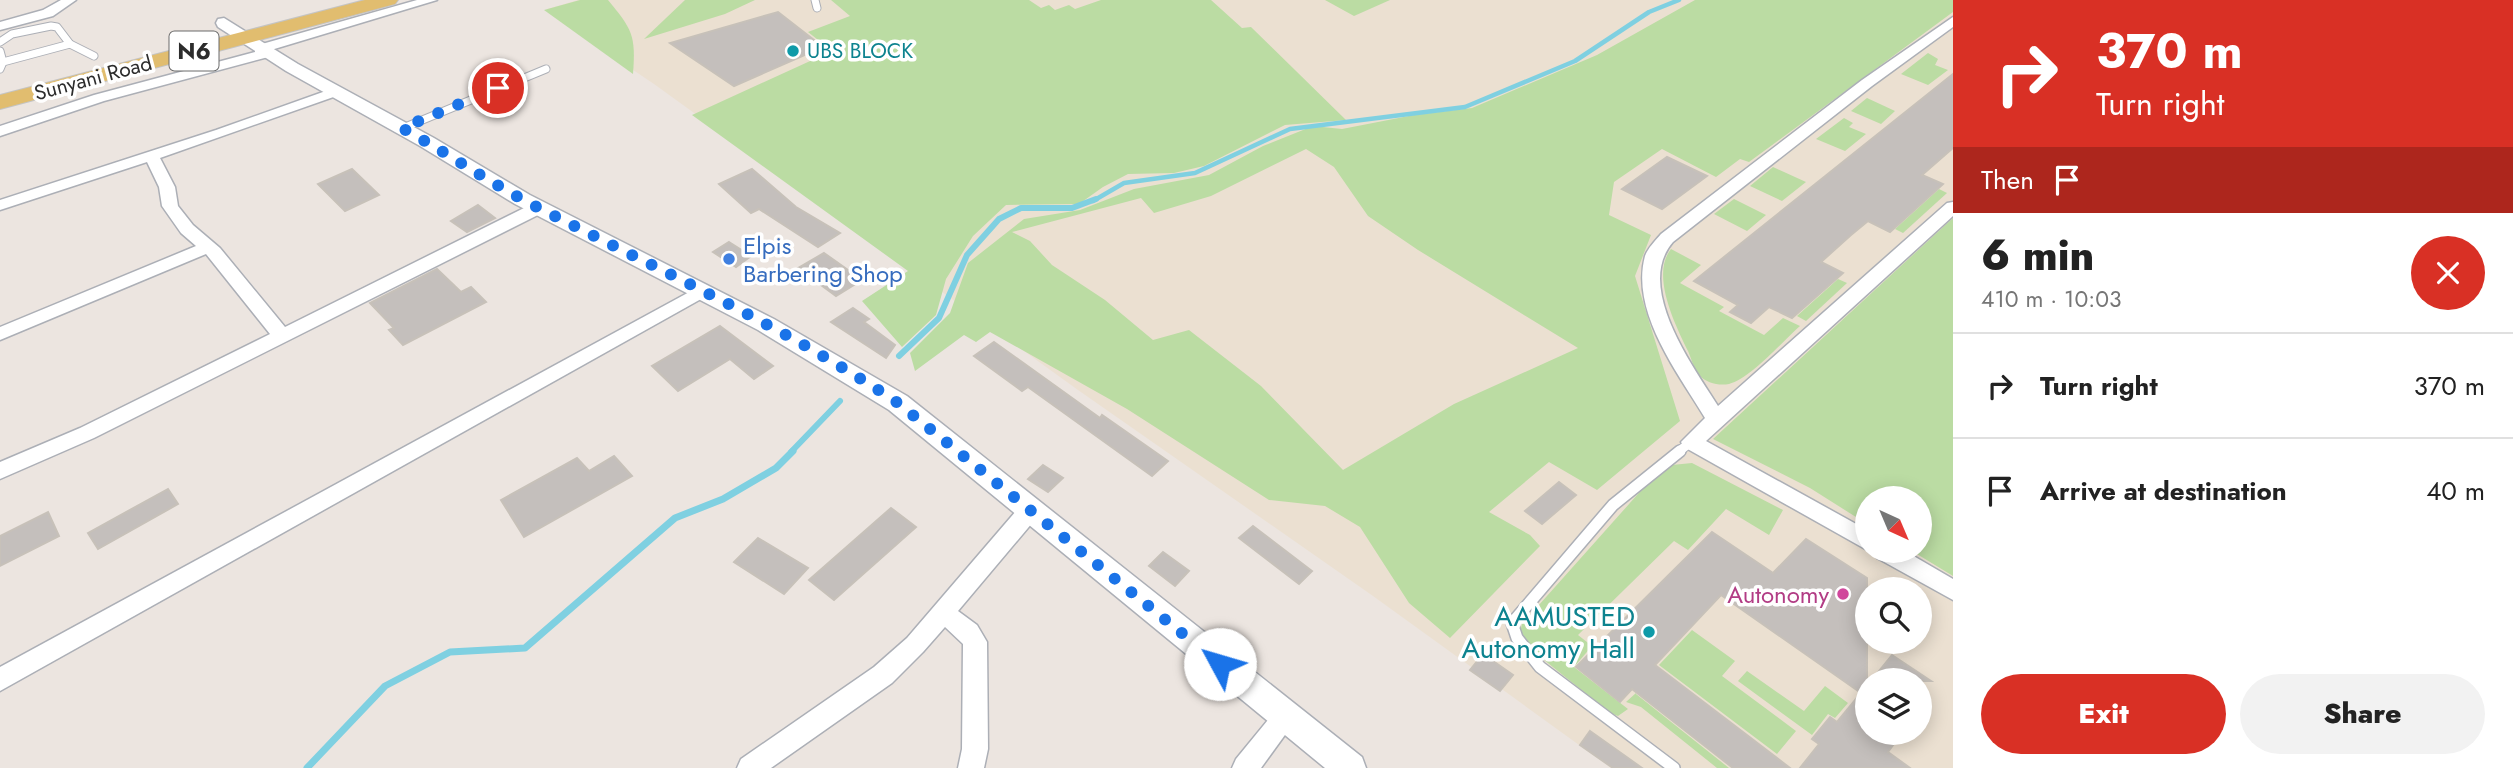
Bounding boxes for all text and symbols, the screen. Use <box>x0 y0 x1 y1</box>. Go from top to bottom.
text: 370 m <box>2096 16 2243 86</box>
icon: right <box>1981 28 2072 119</box>
road number: N6 <box>170 32 218 70</box>
place label: UBS BLOCK <box>807 36 913 66</box>
marker: UBS BLOCK <box>785 43 801 59</box>
street label: Sunyani Road <box>31 48 155 108</box>
pin <box>468 58 528 118</box>
icon: arrive <box>479 69 517 107</box>
text: Turn right <box>2096 81 2225 127</box>
text: Then <box>1981 161 2034 199</box>
icon: arrive <box>2048 161 2086 199</box>
text: 6 min <box>1981 225 2094 286</box>
place label: Elpis Barbering Shop <box>743 228 903 291</box>
button: close <box>2411 236 2485 310</box>
marker: Elpis Barbering Shop <box>721 251 737 267</box>
text: 410 m · 10:03 <box>1981 282 2122 316</box>
icon: right <box>1981 367 2019 405</box>
text: Turn right <box>2040 367 2158 405</box>
text: 370 m <box>2414 367 2485 405</box>
icon: arrive <box>1981 472 2019 510</box>
text: Arrive at destination <box>2040 472 2287 510</box>
text: 40 m <box>2426 472 2485 510</box>
north arrow <box>1855 486 1932 564</box>
map controls <box>1855 486 1932 745</box>
place label: Autonomy <box>1727 577 1829 612</box>
button: search <box>1855 577 1932 654</box>
marker: Autonomy <box>1835 586 1851 602</box>
place label: AAMUSTED Autonomy Hall <box>1462 596 1635 669</box>
marker: AAMUSTED Autonomy Hall <box>1641 624 1657 640</box>
position arrow <box>1183 627 1257 701</box>
button: layers <box>1855 668 1932 745</box>
button: Exit <box>1981 674 2226 754</box>
button: Share <box>2240 674 2485 754</box>

